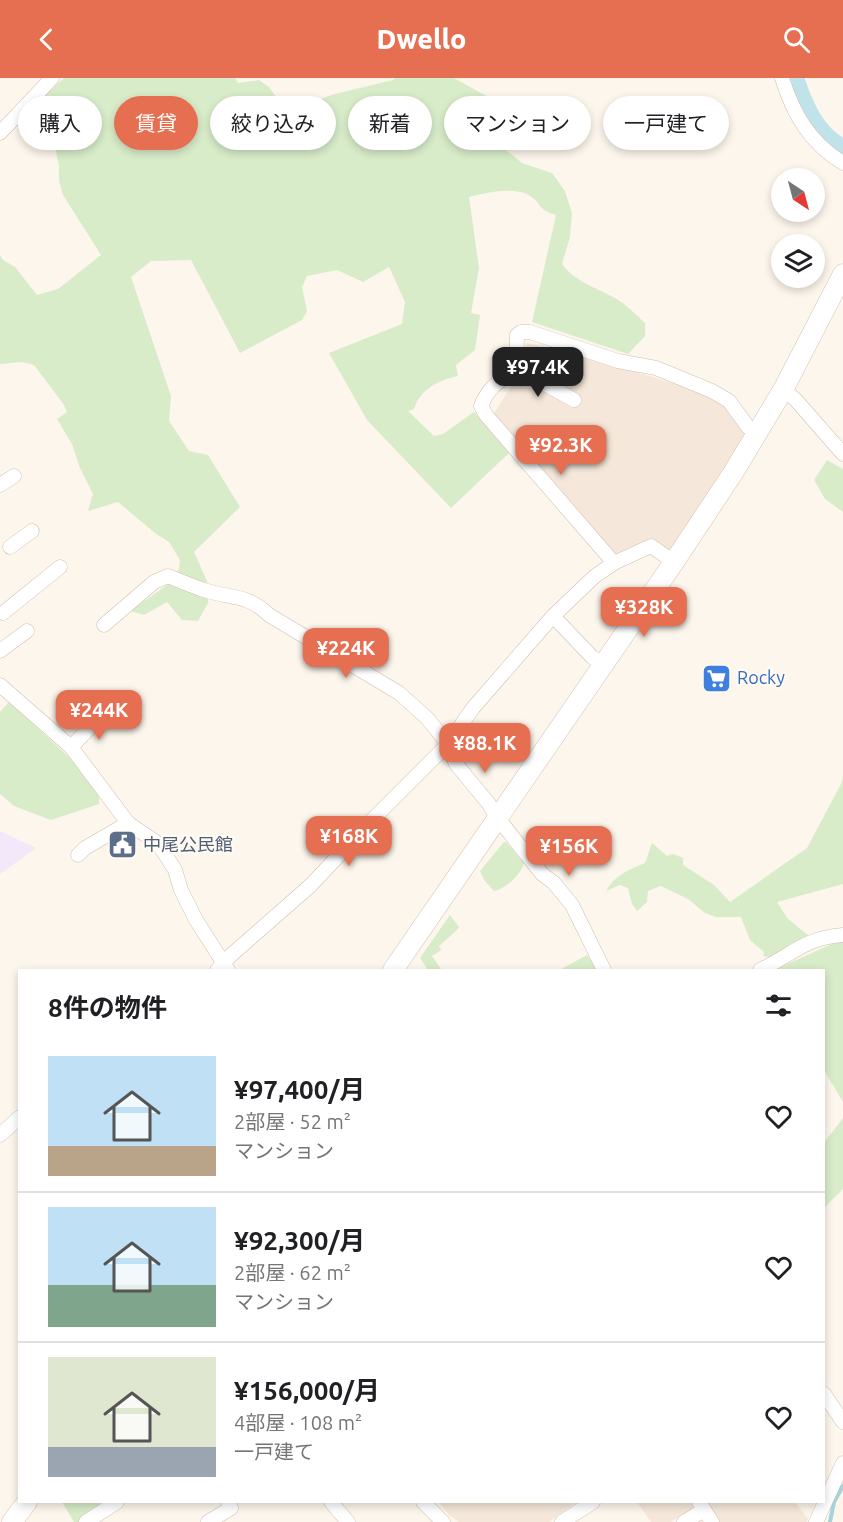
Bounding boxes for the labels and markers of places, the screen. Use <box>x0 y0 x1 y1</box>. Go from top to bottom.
pin: ¥97.4K <box>489 347 587 398</box>
pin: ¥92.3K <box>512 425 610 476</box>
pin: ¥328K <box>602 587 686 638</box>
pin: ¥224K <box>304 628 388 679</box>
supermarket icon: Rocky <box>700 662 732 694</box>
place label: Rocky <box>737 667 785 687</box>
pin: ¥244K <box>57 690 141 741</box>
pin: ¥88.1K <box>436 723 534 774</box>
pin: ¥168K <box>307 816 391 867</box>
pin: ¥156K <box>527 826 611 877</box>
public building icon: 中尾公民館 <box>106 829 138 861</box>
place label: 中尾公民館 <box>143 834 233 854</box>

